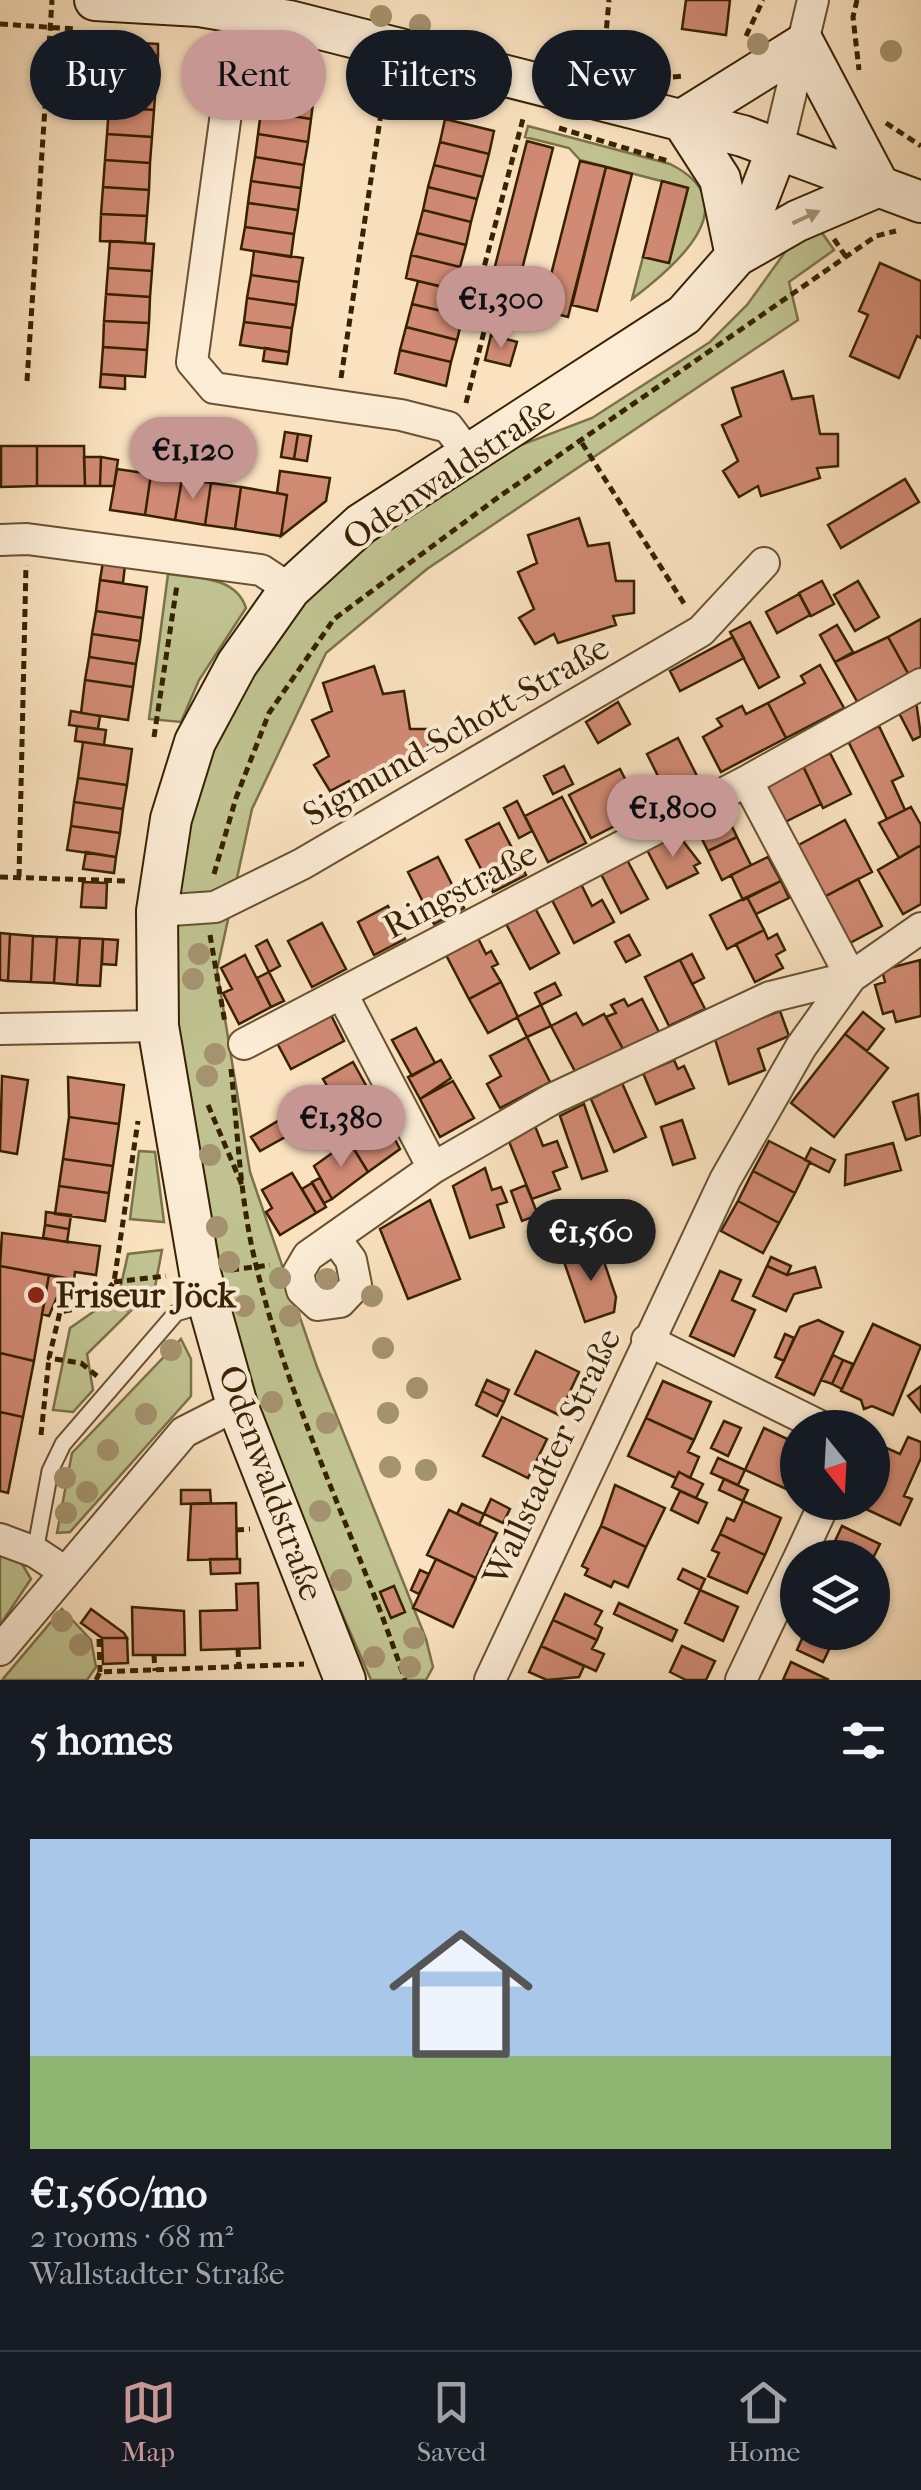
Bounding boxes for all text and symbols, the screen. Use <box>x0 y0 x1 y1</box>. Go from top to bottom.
chip: Buy <box>30 30 161 120</box>
chip: Rent <box>181 30 326 120</box>
chip: Filters <box>346 30 512 120</box>
chip: New <box>532 30 671 120</box>
one-way arrow <box>792 209 821 226</box>
pin: €1,300 <box>420 266 582 351</box>
text: €1,300 <box>458 280 544 317</box>
street label: Odenwaldstraße <box>335 387 563 559</box>
pin: €1,120 <box>112 417 274 502</box>
text: €1,120 <box>152 431 234 468</box>
street label: Sigmund-Schott-Straße <box>296 627 616 835</box>
pin: €1,800 <box>592 775 754 860</box>
text: €1,800 <box>629 789 717 826</box>
street label: Ringstraße <box>376 833 544 947</box>
pin: €1,380 <box>260 1085 422 1170</box>
text: €1,380 <box>299 1099 383 1136</box>
pin: €1,560 <box>510 1199 672 1284</box>
text: €1,560 <box>549 1213 633 1250</box>
place label: Friseur Jöck <box>56 1275 237 1316</box>
marker: Friseur Jöck <box>25 1284 47 1306</box>
street label: Wallstadter Straße <box>474 1322 629 1593</box>
street label: Odenwaldstraße <box>209 1360 333 1606</box>
north arrow <box>780 1410 890 1520</box>
map controls <box>780 1410 890 1650</box>
button: layers <box>780 1540 890 1650</box>
icon: filters <box>836 1713 891 1768</box>
text: 5 homes <box>30 1716 173 1765</box>
icon: home <box>371 1904 551 2084</box>
text: €1,560/mo <box>30 2169 207 2218</box>
text: 2 rooms · 68 m² <box>30 2218 234 2255</box>
text: Wallstadter Straße <box>30 2255 285 2292</box>
tab: Map <box>121 2375 176 2468</box>
tab: Saved <box>417 2375 486 2468</box>
tab: Home <box>728 2375 800 2468</box>

